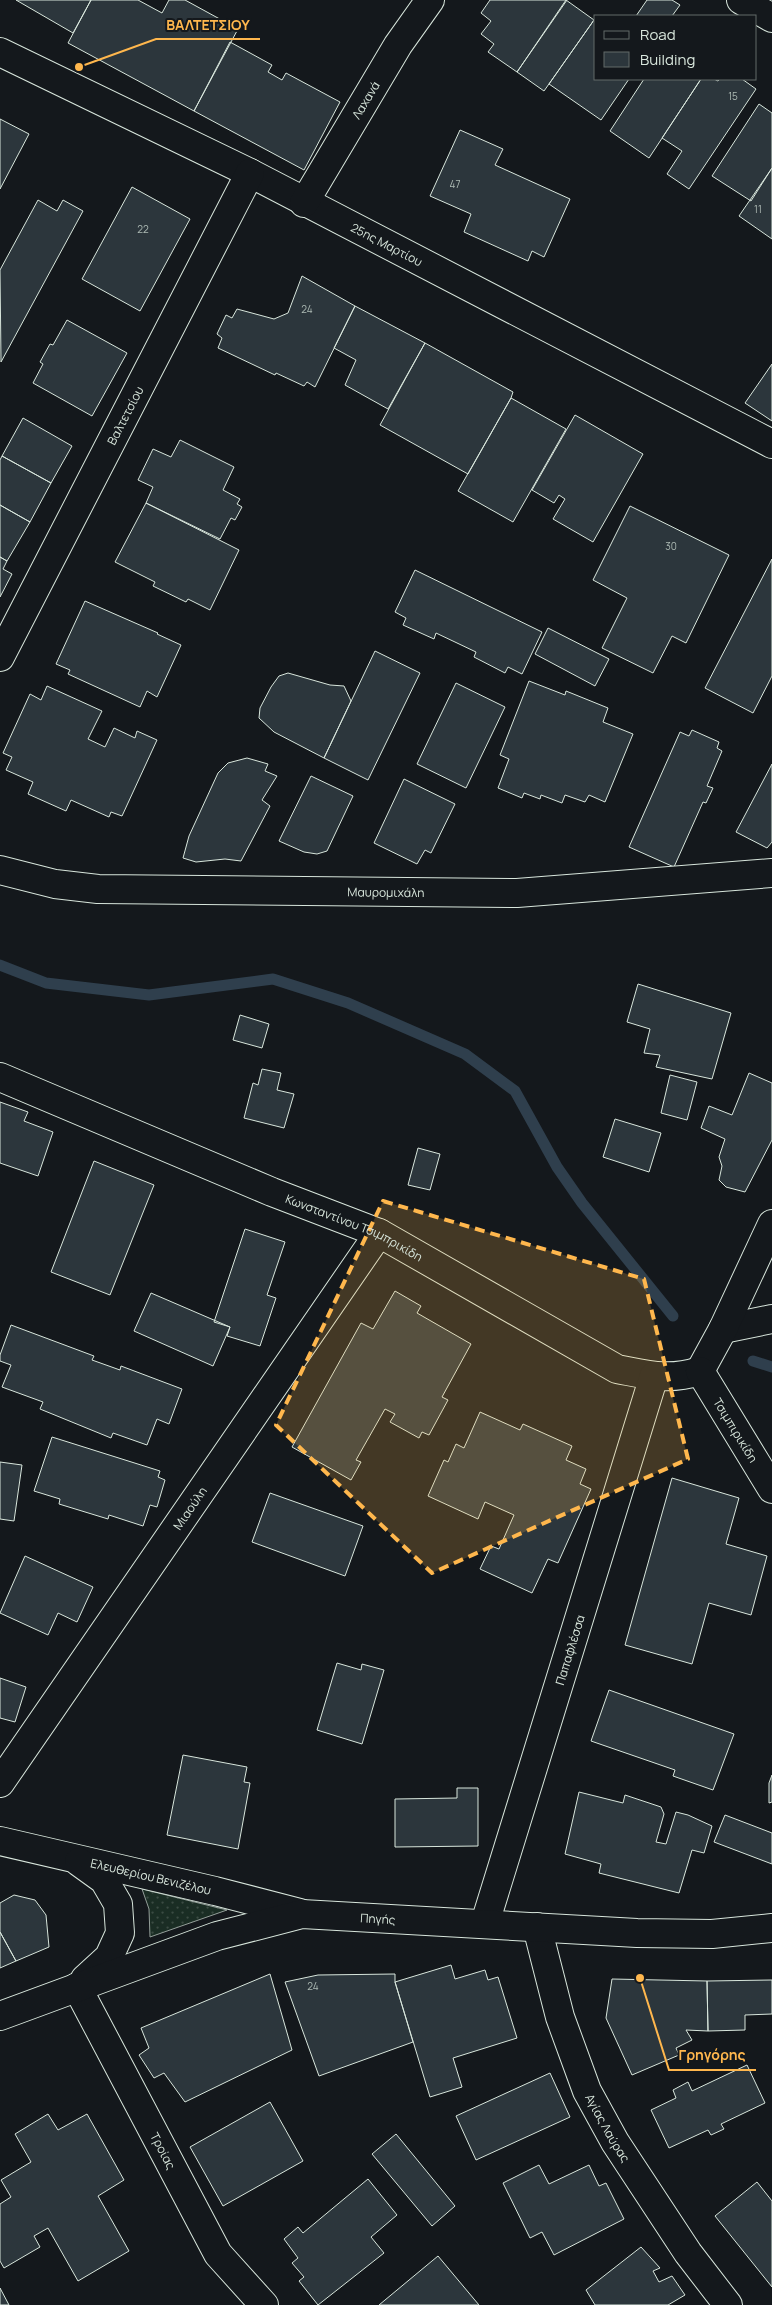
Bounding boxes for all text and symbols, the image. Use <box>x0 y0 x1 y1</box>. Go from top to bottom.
callout: ΒΑΛΤΕΤΣΙΟΥ <box>156 10 260 39</box>
text: ΒΑΛΤΕΤΣΙΟΥ <box>166 15 250 34</box>
legend <box>594 15 757 80</box>
text: Road <box>640 24 676 45</box>
text: Building <box>640 49 695 70</box>
street label: Λαχανά <box>348 78 383 122</box>
house number: 15 <box>728 89 738 103</box>
house number: 47 <box>450 177 460 191</box>
house number: 11 <box>754 202 762 216</box>
street label: 25ης Μαρτίου <box>348 218 426 270</box>
house number: 22 <box>137 222 149 236</box>
house number: 24 <box>301 302 313 316</box>
street label: Βαλτετσίου <box>103 383 147 448</box>
house number: 30 <box>665 539 677 553</box>
street label: Μαυρομιχάλη <box>347 883 425 901</box>
street label: Κωνσταντίνου Τσιμπρικίδη <box>283 1190 426 1265</box>
street label: Τσιμπιρικίδη <box>710 1394 762 1465</box>
street label: Μιαούλη <box>169 1483 210 1533</box>
street label: Παπαφλέσσα <box>551 1612 588 1687</box>
street label: Ελευθερίου Βενιζέλου <box>89 1854 213 1898</box>
street label: Πηγής <box>360 1909 396 1928</box>
house number: 24 <box>307 1979 319 1993</box>
callout: Γρηγόρης <box>669 2041 756 2070</box>
text: Γρηγόρης <box>679 2045 746 2064</box>
street label: Αγίας Λαύρας <box>582 2091 635 2166</box>
street label: Τροίας <box>147 2129 180 2172</box>

